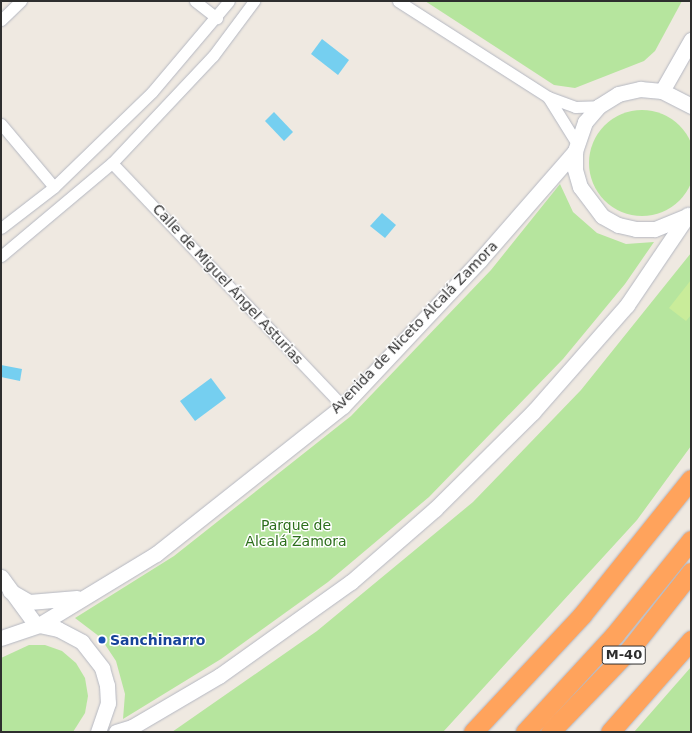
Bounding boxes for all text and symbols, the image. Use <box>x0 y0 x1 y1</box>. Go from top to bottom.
street label: Calle de Miguel Ángel Asturias <box>149 200 307 368</box>
street label: Avenida de Niceto Alcalá Zamora <box>327 237 501 417</box>
park label: Parque de Alcalá Zamora <box>245 517 347 550</box>
place label: Sanchinarro <box>110 632 205 648</box>
marker: Sanchinarro <box>97 635 107 645</box>
road number: M-40 <box>601 644 647 666</box>

